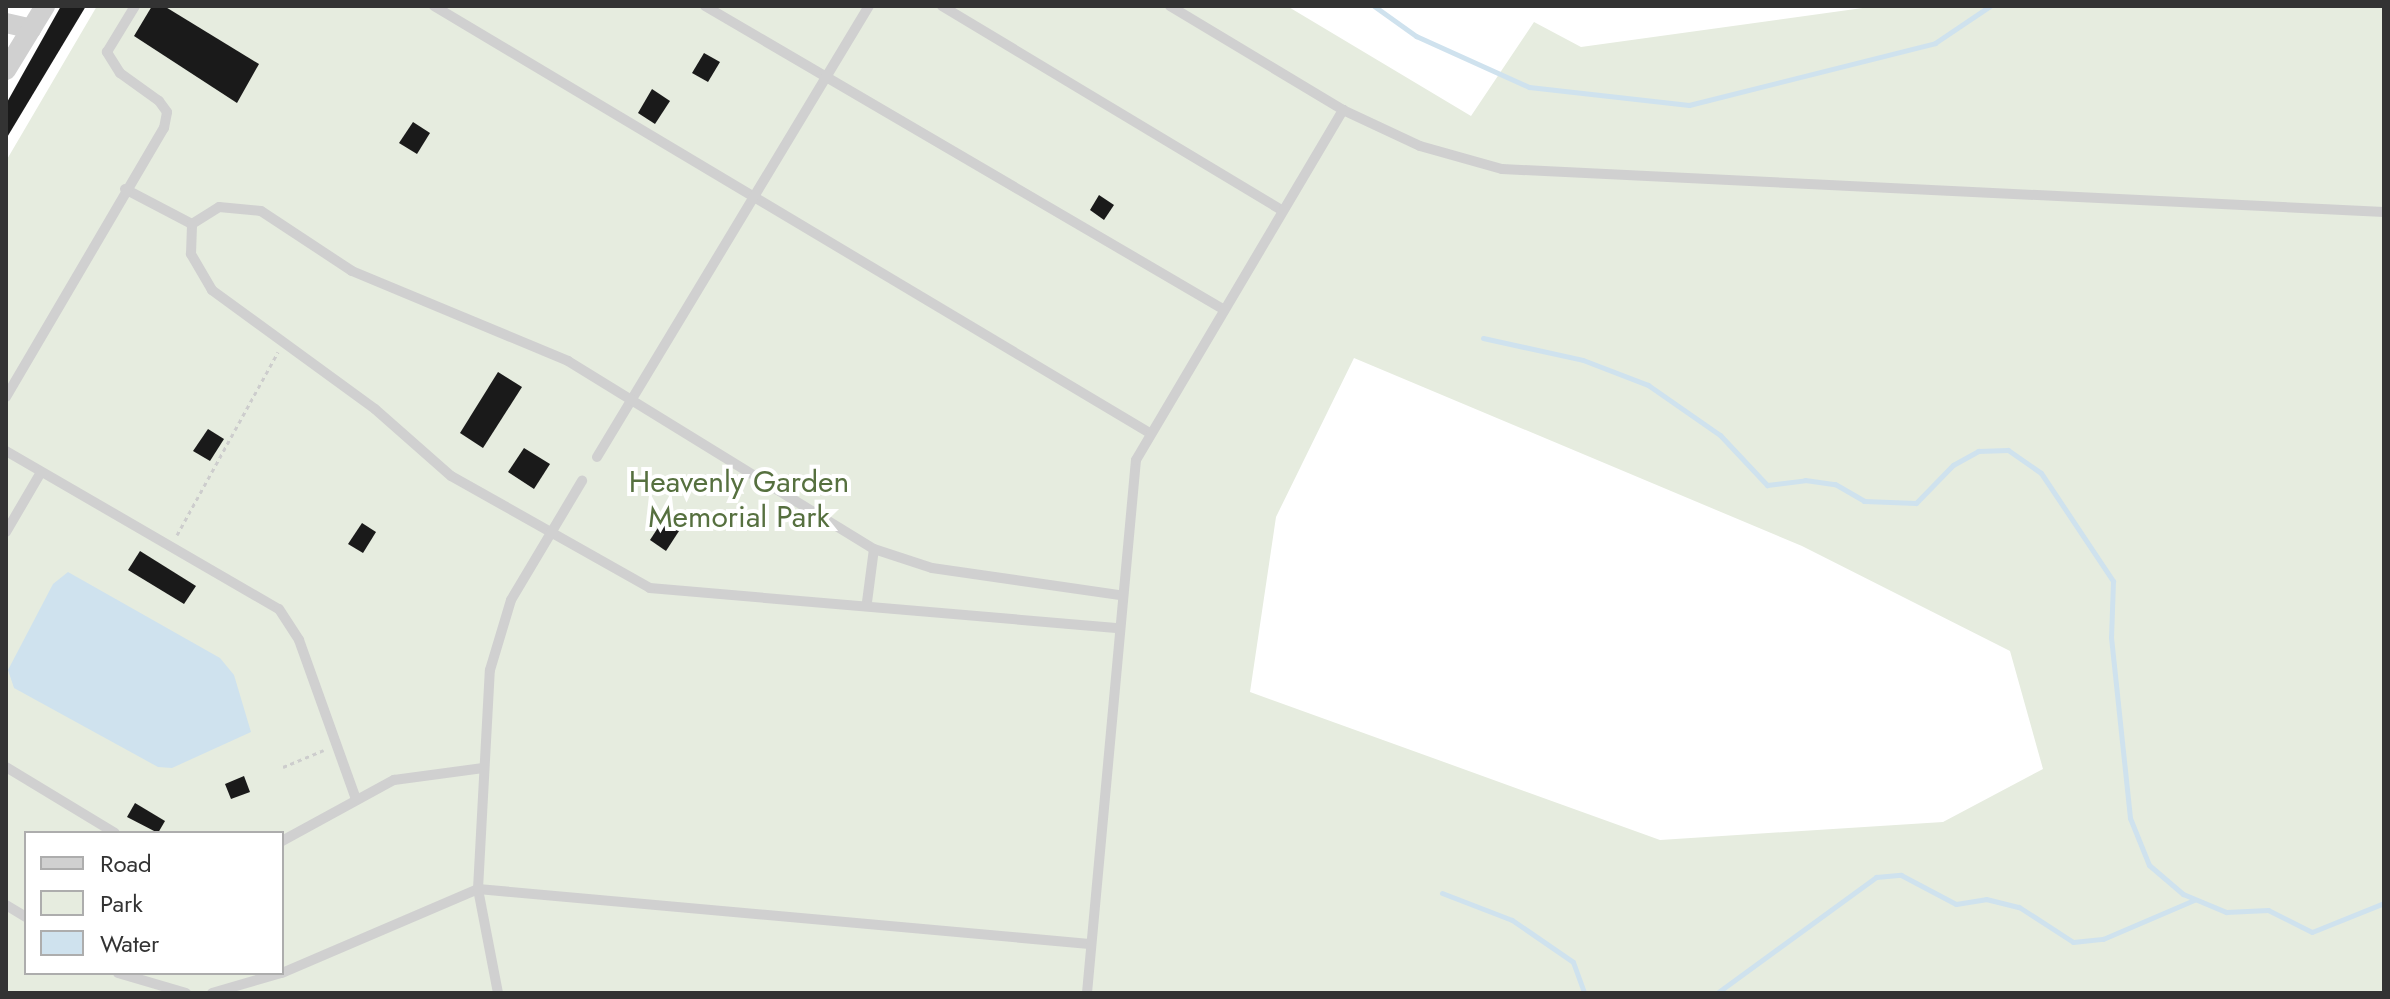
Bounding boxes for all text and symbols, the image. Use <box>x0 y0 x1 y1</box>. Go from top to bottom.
park label: Heavenly Garden Memorial Park <box>629 464 849 534</box>
legend <box>24 831 284 975</box>
text: Road <box>100 846 152 881</box>
text: Park <box>100 886 143 921</box>
text: Water <box>100 926 159 961</box>

